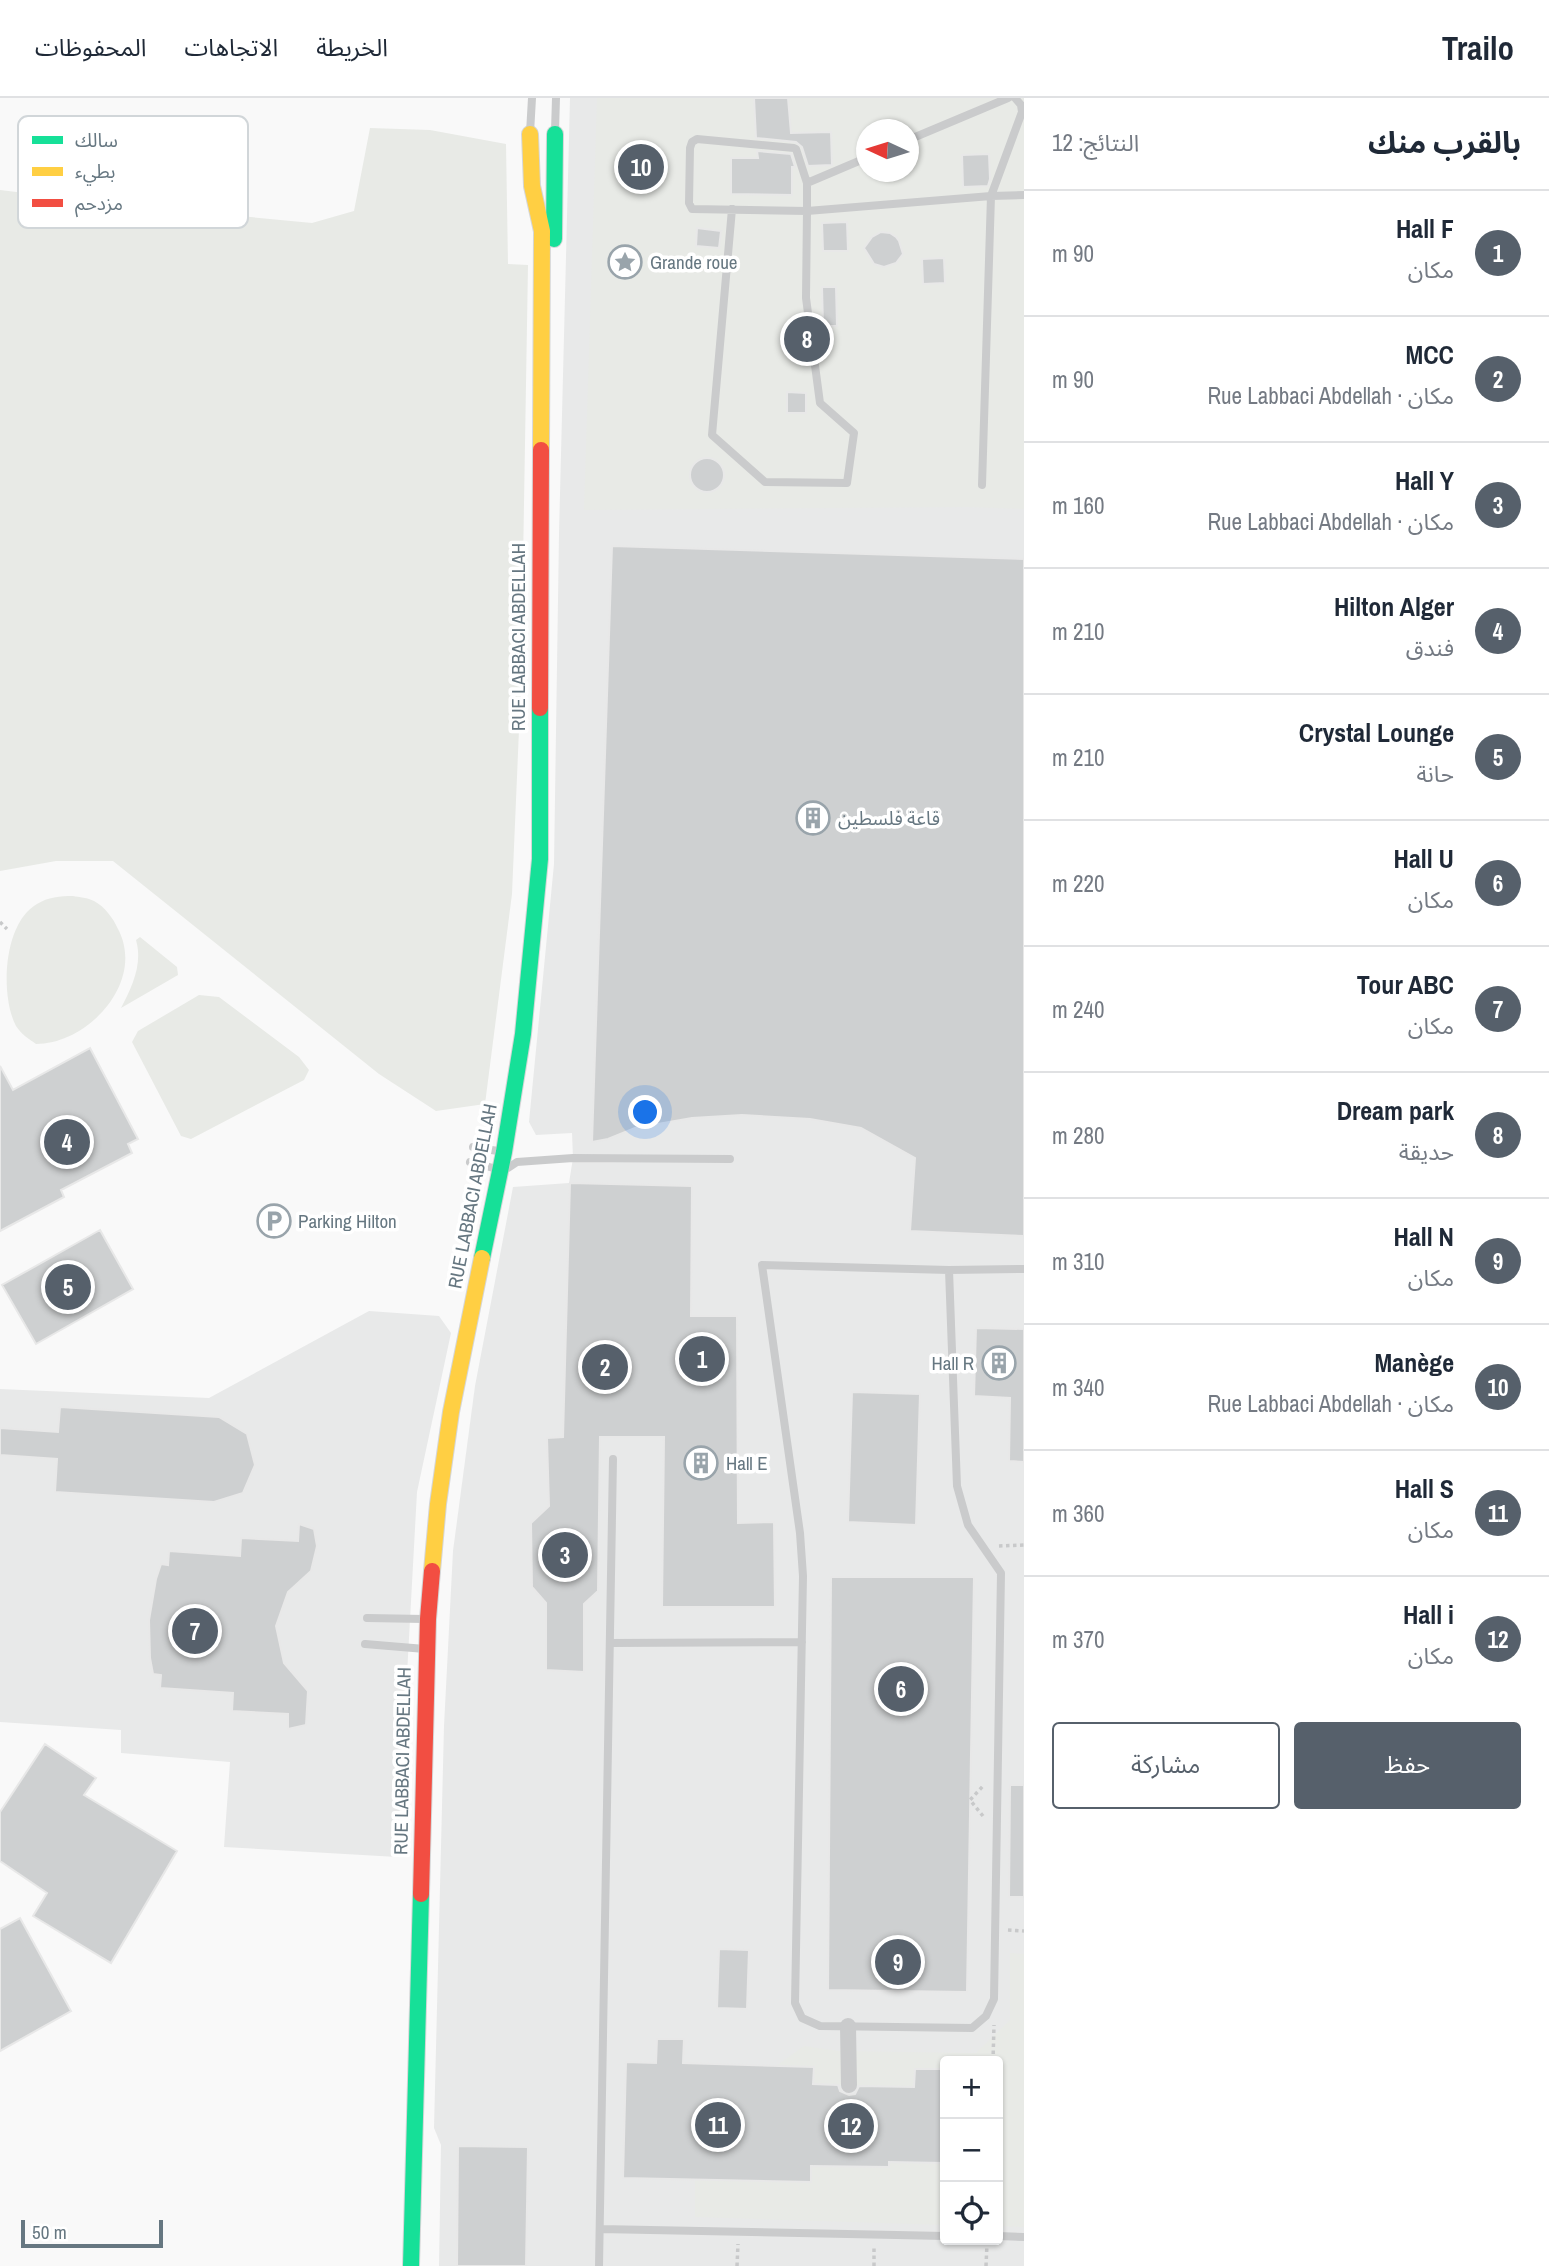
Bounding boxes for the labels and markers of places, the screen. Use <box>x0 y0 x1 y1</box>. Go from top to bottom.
pin: 10 <box>618 141 664 193</box>
place icon: Grande roue <box>606 243 644 281</box>
place label: Grande roue <box>650 249 737 275</box>
pin: 8 <box>784 313 830 365</box>
building icon: قاعة فلسطين <box>794 799 832 837</box>
place label: قاعة فلسطين <box>838 805 940 831</box>
pin: 4 <box>44 1116 90 1168</box>
parking icon: Parking Hilton <box>255 1202 293 1240</box>
place label: Parking Hilton <box>298 1208 397 1234</box>
pin: 5 <box>45 1261 91 1313</box>
pin: 1 <box>679 1333 725 1385</box>
pin: 2 <box>582 1341 628 1393</box>
building icon: Hall R <box>980 1344 1018 1382</box>
place label: Hall R <box>932 1350 974 1376</box>
building icon: Hall E <box>682 1444 720 1482</box>
place label: Hall E <box>726 1450 768 1476</box>
pin: 3 <box>542 1529 588 1581</box>
pin: 7 <box>172 1605 218 1657</box>
pin: 6 <box>878 1663 924 1715</box>
pin: 9 <box>875 1936 921 1988</box>
pin: 11 <box>695 2099 741 2151</box>
pin: 12 <box>828 2100 874 2152</box>

